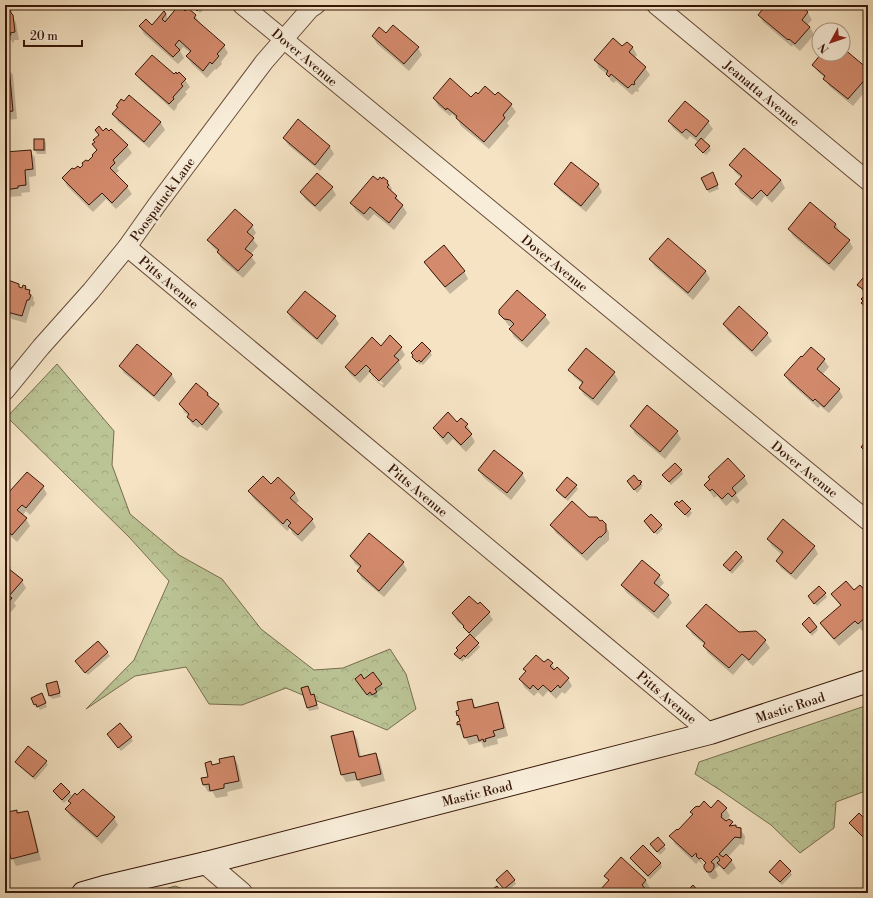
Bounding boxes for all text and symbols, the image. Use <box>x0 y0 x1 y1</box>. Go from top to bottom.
scale bar <box>24 22 82 48</box>
north arrow <box>811 22 851 62</box>
street label: Dover Avenue <box>268 26 341 90</box>
text: 20 m <box>30 29 58 44</box>
text: N <box>816 40 832 56</box>
street label: Jeanatta Avenue <box>719 57 803 131</box>
street label: Poospatuck Lane <box>127 154 199 245</box>
street label: Dover Avenue <box>518 232 591 296</box>
street label: Pitts Avenue <box>135 253 202 313</box>
street label: Dover Avenue <box>768 438 841 502</box>
street label: Pitts Avenue <box>384 461 451 521</box>
street label: Pitts Avenue <box>633 668 700 728</box>
street label: Mastic Road <box>754 689 828 727</box>
street label: Mastic Road <box>440 777 515 810</box>

